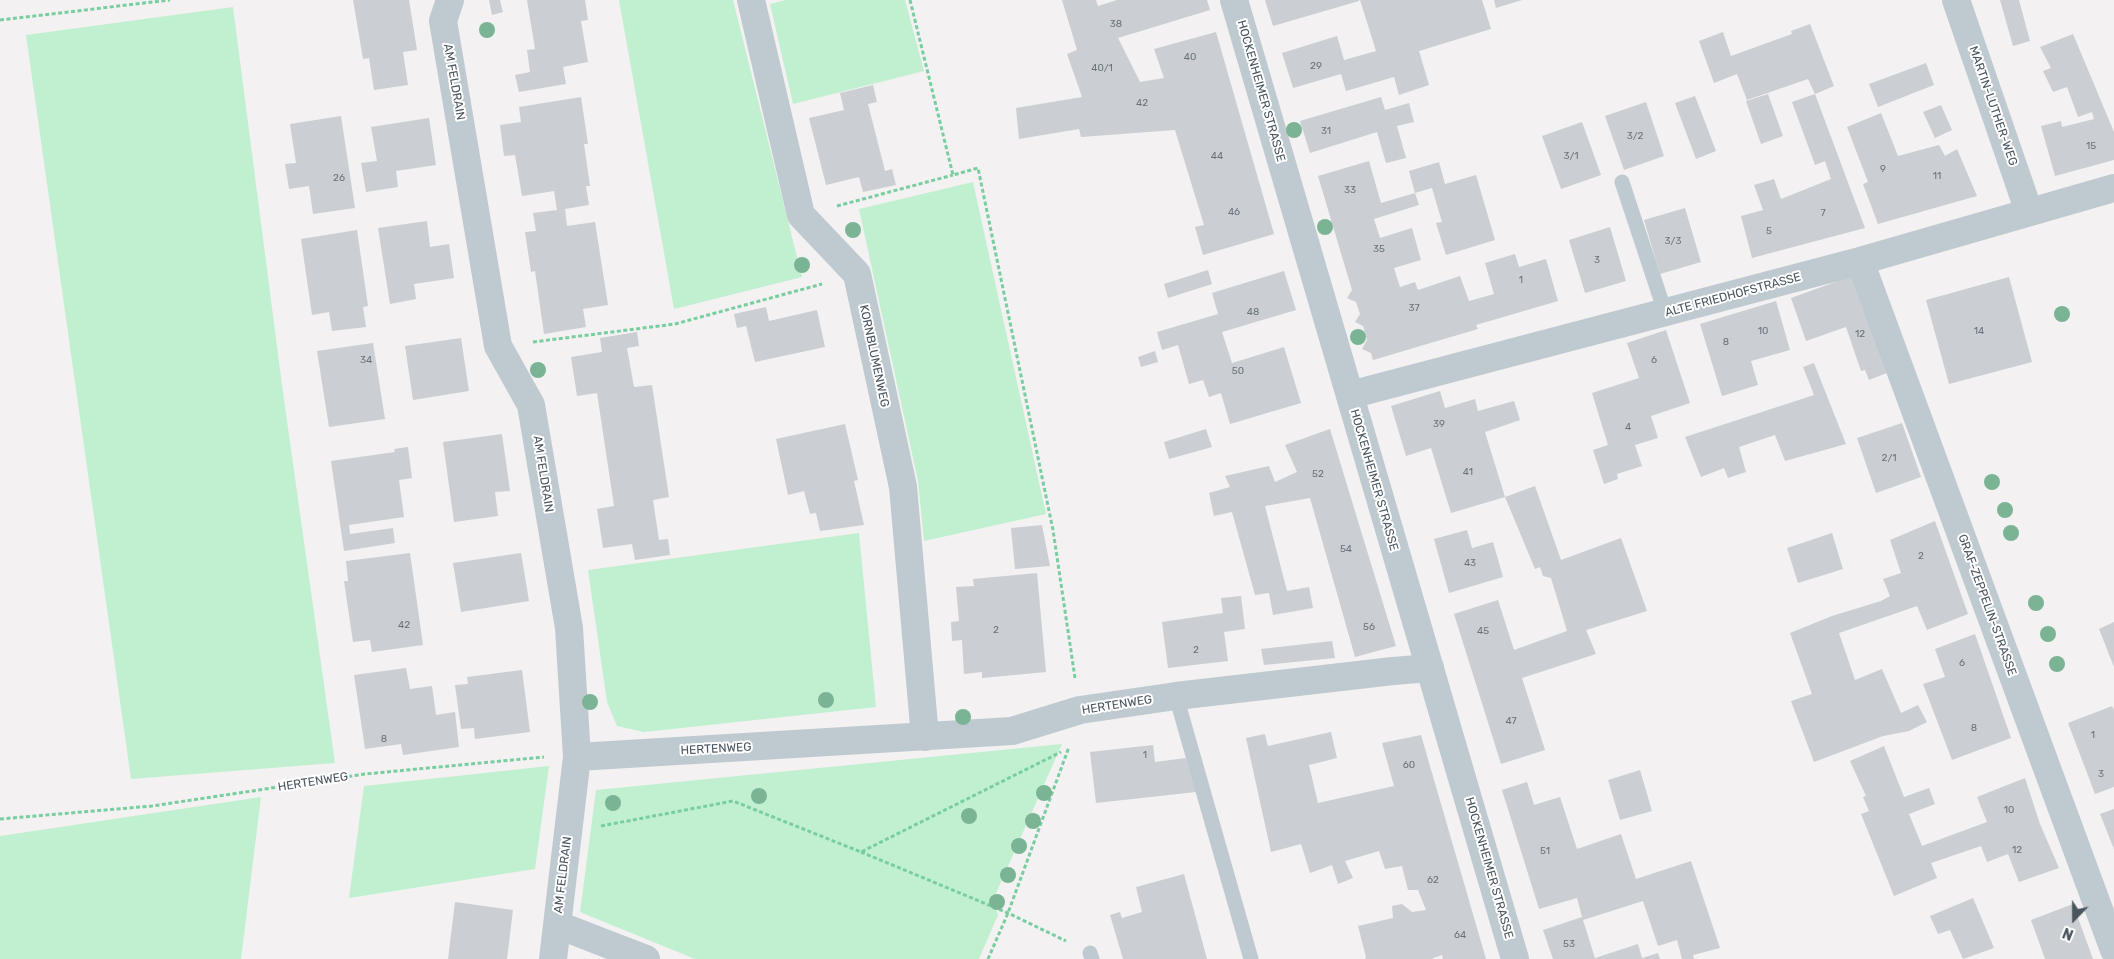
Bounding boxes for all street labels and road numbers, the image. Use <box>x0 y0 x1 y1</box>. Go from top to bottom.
street label: HOCKENHEIMER STRASSE <box>1234 19 1288 163</box>
street label: AM FELDRAIN <box>440 43 468 121</box>
street label: MARTIN-LUTHER-WEG <box>1966 44 2020 168</box>
street label: ALTE FRIEDHOFSTRASSE <box>1663 270 1803 320</box>
street label: KORNBLUMENWEG <box>856 304 892 408</box>
street label: HOCKENHEIMER STRASSE <box>1347 408 1401 552</box>
street label: AM FELDRAIN <box>530 435 556 513</box>
street label: GRAF-ZEPPELIN-STRASSE <box>1955 532 2019 678</box>
street label: HERTENWEG <box>1081 692 1153 718</box>
street label: HERTENWEG <box>680 740 752 758</box>
street label: HERTENWEG <box>277 769 349 795</box>
street label: HOCKENHEIMER STRASSE <box>1462 796 1516 940</box>
street label: AM FELDRAIN <box>551 836 575 914</box>

